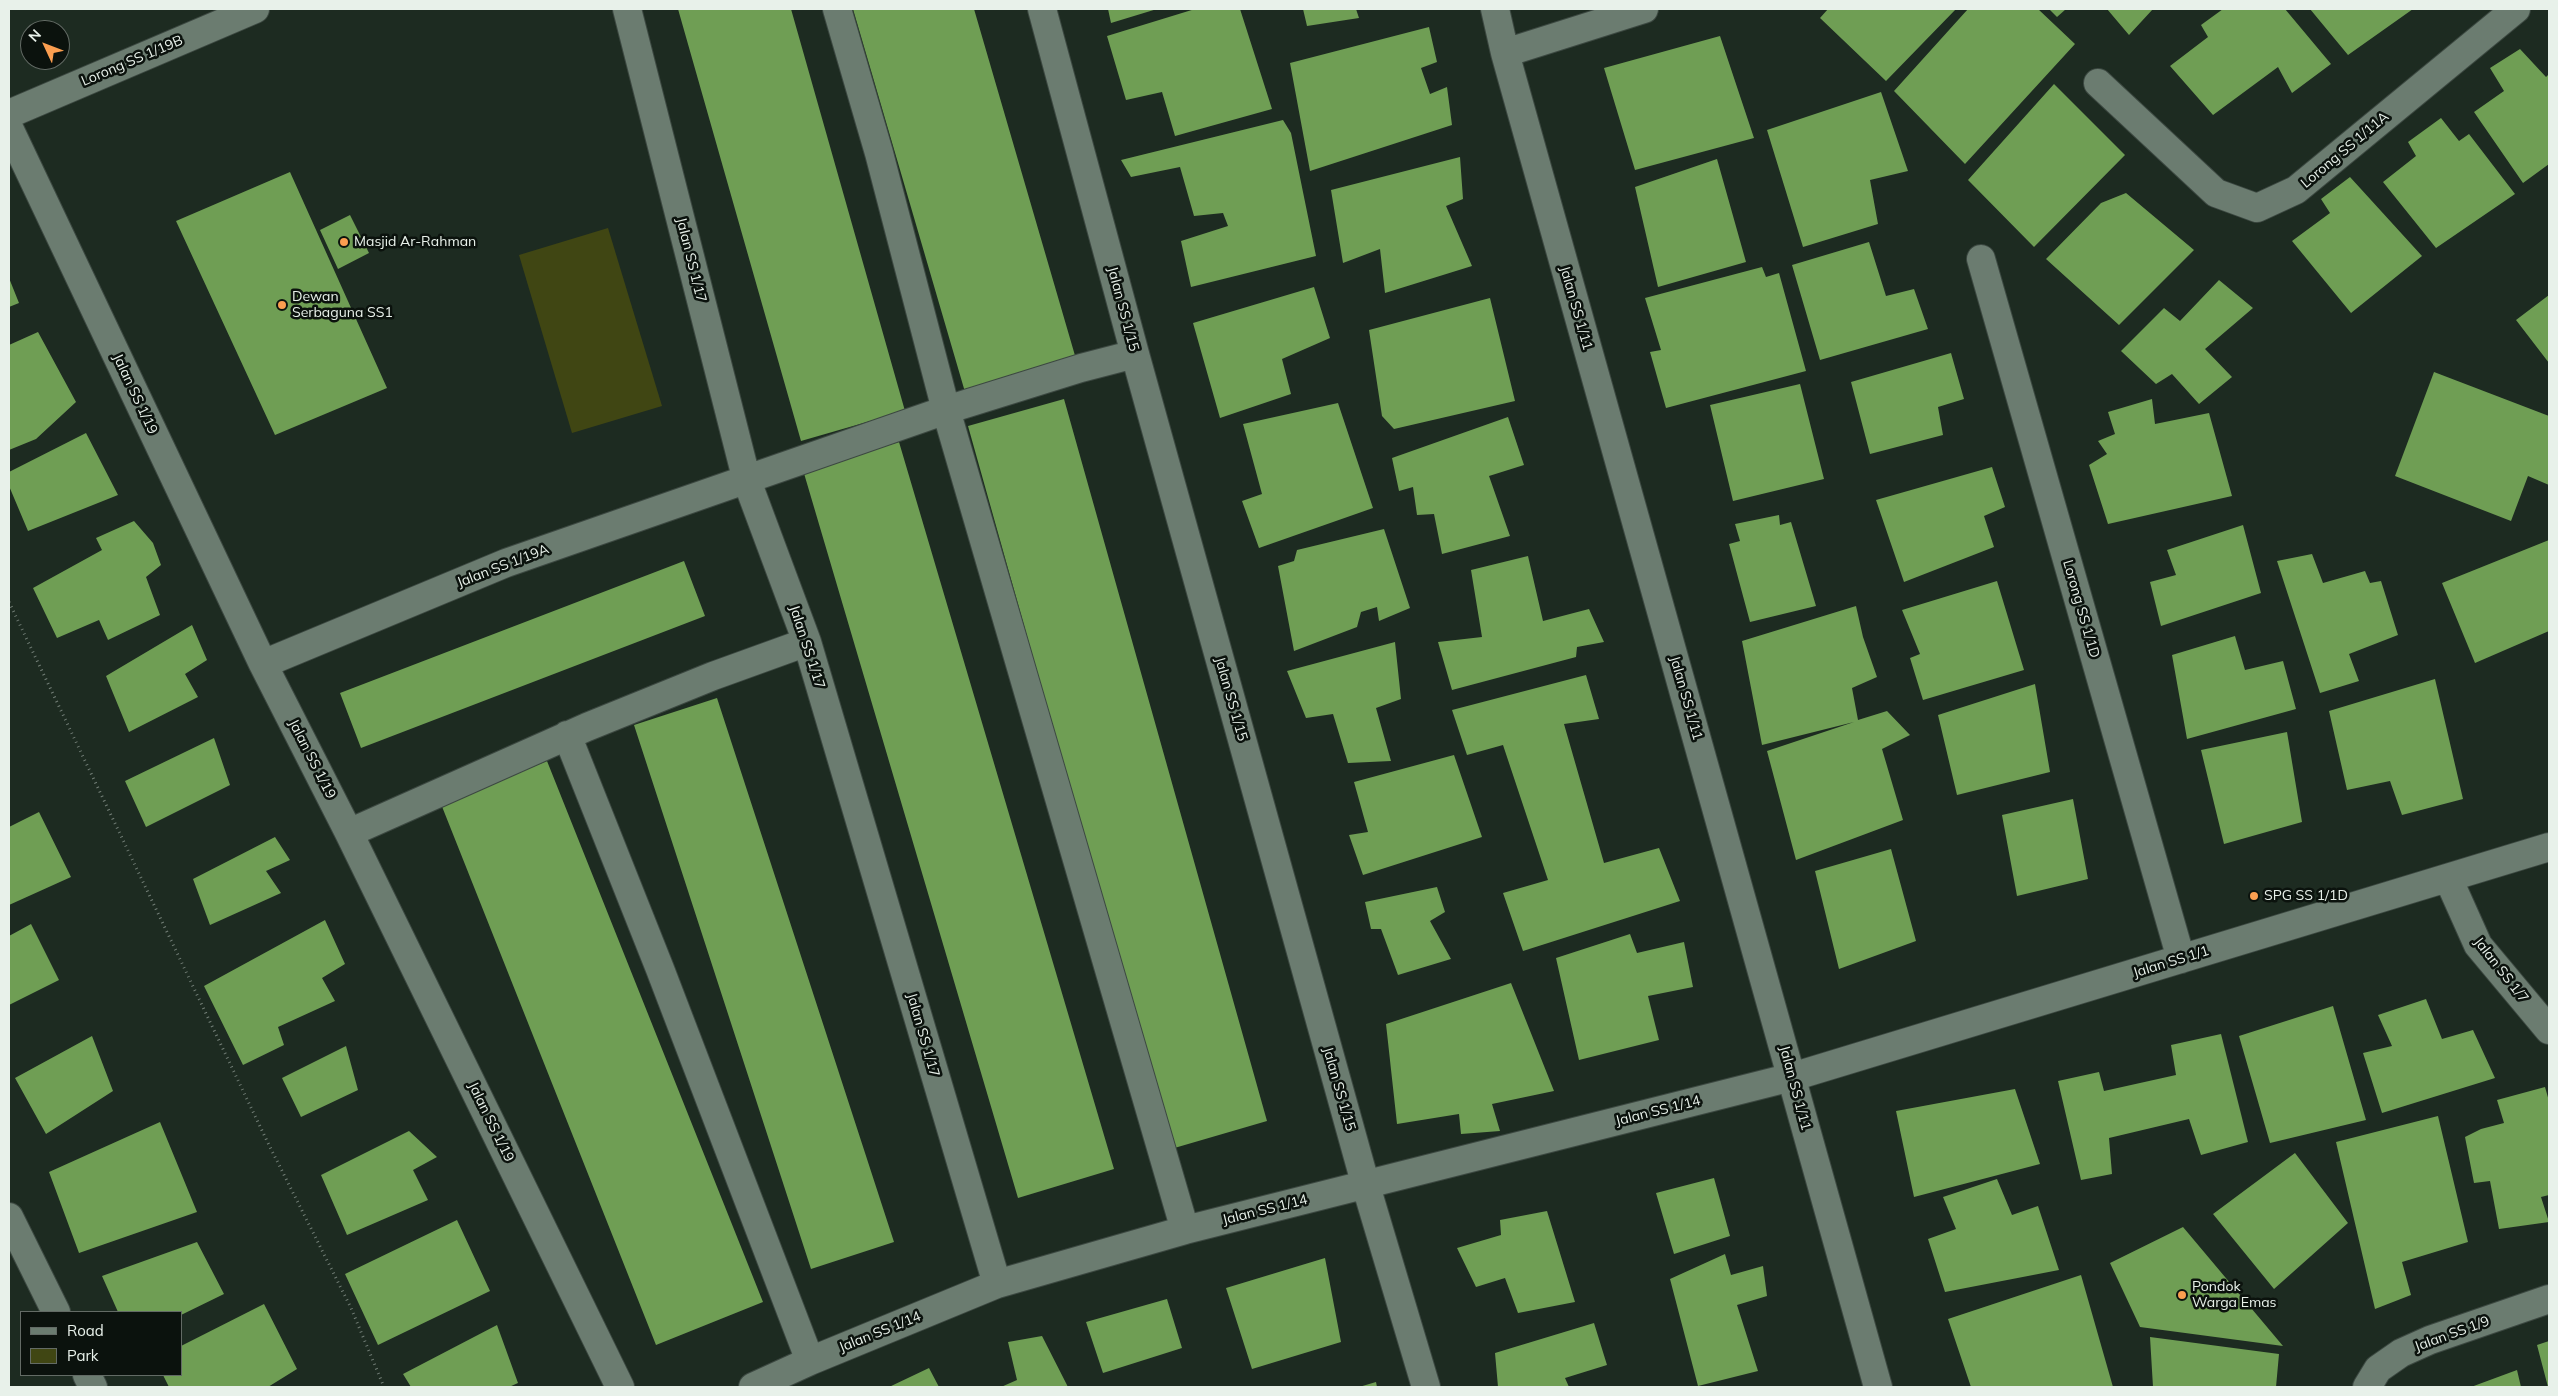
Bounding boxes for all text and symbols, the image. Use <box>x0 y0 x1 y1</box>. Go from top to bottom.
north arrow <box>20 20 70 70</box>
text: N <box>25 25 45 45</box>
street label: Lorong SS 1/19B <box>79 32 185 90</box>
street label: Lorong SS 1/11A <box>2298 108 2392 192</box>
street label: Jalan SS 1/17 <box>672 216 710 304</box>
place label: Masjid Ar-Rahman <box>354 234 476 250</box>
marker: Masjid Ar-Rahman <box>338 236 350 248</box>
street label: Jalan SS 1/11 <box>1556 264 1596 352</box>
street label: Jalan SS 1/15 <box>1104 265 1142 353</box>
place label: Dewan Serbaguna SS1 <box>292 289 393 322</box>
marker: Dewan Serbaguna SS1 <box>276 299 288 311</box>
street label: Jalan SS 1/19 <box>109 351 161 437</box>
street label: Jalan SS 1/19A <box>455 541 551 591</box>
street label: Lorong SS 1/1D <box>2059 558 2103 660</box>
street label: Jalan SS 1/17 <box>786 603 828 691</box>
street label: Jalan SS 1/11 <box>1666 654 1706 742</box>
street label: Jalan SS 1/15 <box>1211 655 1251 743</box>
street label: Jalan SS 1/19 <box>285 716 339 802</box>
place label: SPG SS 1/1D <box>2264 888 2348 904</box>
marker: SPG SS 1/1D <box>2248 890 2260 902</box>
street label: Jalan SS 1/7 <box>2470 934 2532 1006</box>
street label: Jalan SS 1/1 <box>2131 942 2211 982</box>
street label: Jalan SS 1/17 <box>903 991 943 1079</box>
street label: Jalan SS 1/11 <box>1776 1044 1814 1132</box>
street label: Jalan SS 1/15 <box>1319 1045 1359 1133</box>
street label: Jalan SS 1/19 <box>464 1079 518 1165</box>
street label: Jalan SS 1/14 <box>1614 1092 1702 1130</box>
street label: Jalan SS 1/14 <box>1221 1191 1309 1229</box>
place label: Pondok Warga Emas <box>2192 1279 2277 1311</box>
marker: Pondok Warga Emas <box>2176 1289 2188 1301</box>
street label: Jalan SS 1/14 <box>837 1308 923 1356</box>
legend <box>20 1311 182 1376</box>
street label: Jalan SS 1/9 <box>2412 1313 2492 1355</box>
text: Road <box>67 1321 104 1340</box>
text: Park <box>67 1346 99 1365</box>

